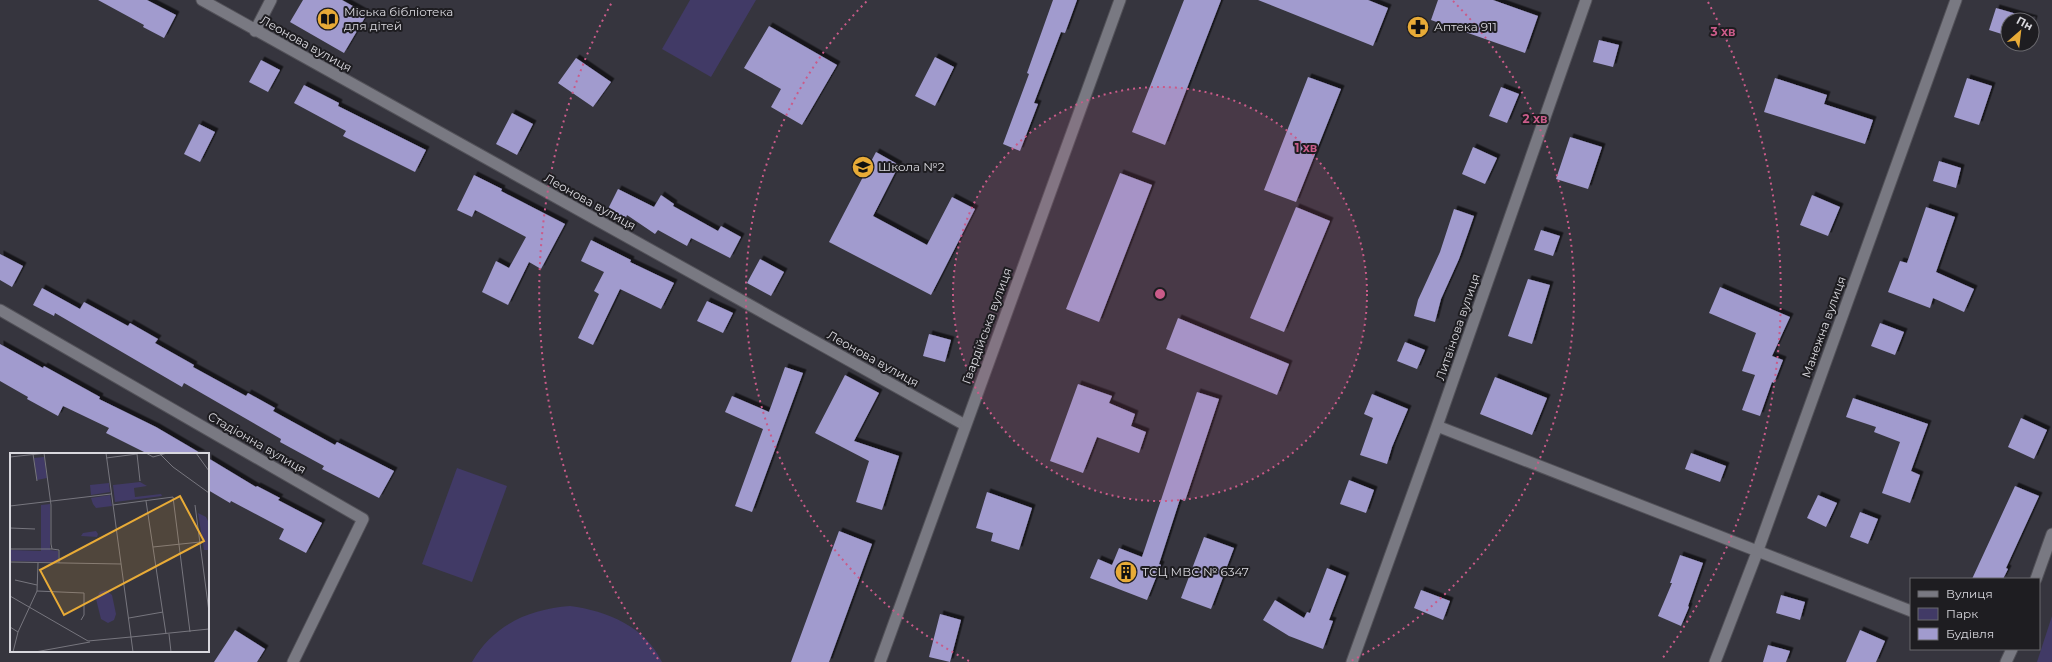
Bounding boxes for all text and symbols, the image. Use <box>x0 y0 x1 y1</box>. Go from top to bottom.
place label: Міська бібліотека для дітей <box>344 4 453 33</box>
library icon: Міська бібліотека для дітей <box>315 6 341 32</box>
street label: Леонова вулиця <box>258 12 355 75</box>
north arrow <box>2000 12 2040 52</box>
text: Пн <box>2014 13 2035 33</box>
pharmacy icon: Аптека 911 <box>1405 14 1431 40</box>
place label: Аптека 911 <box>1434 19 1497 34</box>
text: 3 хв <box>1709 24 1736 39</box>
text: 2 хв <box>1522 111 1548 126</box>
text: 1 хв <box>1295 140 1317 155</box>
school or university icon: Школа №2 <box>850 154 876 180</box>
place label: Школа №2 <box>878 159 945 174</box>
street label: Леонова вулиця <box>542 170 639 233</box>
street label: Гвардійська вулиця <box>958 266 1015 386</box>
street label: Литвінова вулиця <box>1432 271 1483 382</box>
street label: Манежна вулиця <box>1798 274 1849 380</box>
centre of rings <box>1153 287 1167 301</box>
street label: Леонова вулиця <box>825 327 922 390</box>
street label: Стадіонна вулиця <box>205 408 309 477</box>
inset map <box>10 453 209 652</box>
building icon: ТСЦ МВС № 6347 <box>1113 559 1139 585</box>
place label: ТСЦ МВС № 6347 <box>1142 564 1249 579</box>
legend <box>1910 578 2040 650</box>
text: Вулиця <box>1946 586 1993 601</box>
text: Парк <box>1946 606 1978 621</box>
text: Будівля <box>1946 626 1994 641</box>

